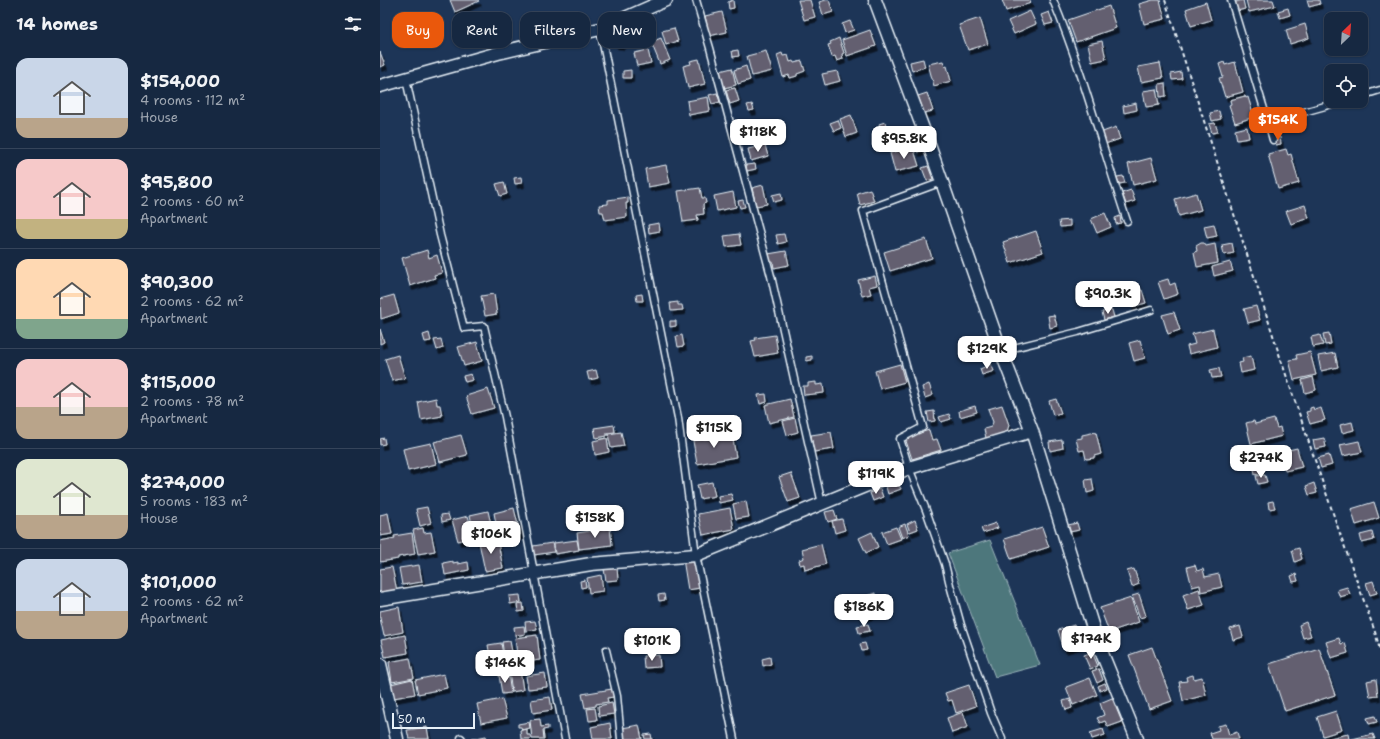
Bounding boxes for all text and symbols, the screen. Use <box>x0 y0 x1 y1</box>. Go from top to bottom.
chip: Buy <box>392 12 444 48</box>
chip: Rent <box>452 12 512 48</box>
chip: Filters <box>520 12 590 48</box>
chip: New <box>598 12 656 48</box>
north arrow <box>1324 12 1368 56</box>
map controls <box>1324 12 1368 108</box>
text: 14 homes <box>16 13 98 35</box>
icon: filters <box>342 13 364 35</box>
button: locate <box>1324 64 1368 108</box>
text: $154,000 <box>140 70 220 92</box>
icon: home <box>48 74 96 122</box>
text: 4 rooms · 112 m² <box>140 92 245 109</box>
pin: $154K <box>1250 107 1306 141</box>
text: House <box>140 109 178 126</box>
text: $154K <box>1258 111 1298 128</box>
pin: $118K <box>730 119 786 153</box>
text: $118K <box>739 123 777 140</box>
pin: $95.8K <box>871 126 937 160</box>
text: $95.8K <box>881 130 927 147</box>
text: $95,800 <box>140 171 213 193</box>
icon: home <box>48 175 96 223</box>
text: 2 rooms · 60 m² <box>140 193 244 210</box>
text: Apartment <box>140 210 208 227</box>
text: $90,300 <box>140 271 214 293</box>
icon: home <box>48 275 96 323</box>
pin: $90.3K <box>1075 281 1141 315</box>
text: $90.3K <box>1084 285 1132 302</box>
text: 2 rooms · 62 m² <box>140 293 244 310</box>
text: Apartment <box>140 310 208 327</box>
pin: $129K <box>959 336 1015 370</box>
text: $129K <box>967 340 1007 357</box>
text: $115,000 <box>140 371 216 393</box>
icon: home <box>48 375 96 423</box>
text: 2 rooms · 78 m² <box>140 393 244 410</box>
text: Apartment <box>140 410 208 427</box>
pin: $115K <box>686 415 742 449</box>
text: $115K <box>696 419 732 436</box>
pin: $274K <box>1233 445 1289 479</box>
text: $274K <box>1239 449 1283 466</box>
pin: $119K <box>848 461 904 495</box>
text: $119K <box>857 465 895 482</box>
text: $274,000 <box>140 471 225 493</box>
icon: home <box>48 475 96 523</box>
text: 5 rooms · 183 m² <box>140 493 248 510</box>
pin: $158K <box>567 505 623 539</box>
text: $158K <box>575 509 615 526</box>
text: House <box>140 510 178 527</box>
pin: $106K <box>463 521 519 555</box>
text: $106K <box>470 525 512 542</box>
text: $101,000 <box>140 571 217 593</box>
icon: home <box>48 575 96 623</box>
text: 2 rooms · 62 m² <box>140 593 244 610</box>
pin: $186K <box>836 594 892 628</box>
text: $186K <box>843 598 885 615</box>
text: Apartment <box>140 610 208 627</box>
pin: $174K <box>1063 626 1119 660</box>
pin: $101K <box>624 628 680 662</box>
text: $174K <box>1070 630 1112 647</box>
text: $101K <box>633 632 671 649</box>
pin: $146K <box>477 650 533 684</box>
text: $146K <box>484 654 526 671</box>
scale bar <box>392 711 475 730</box>
text: 50 m <box>398 712 426 727</box>

